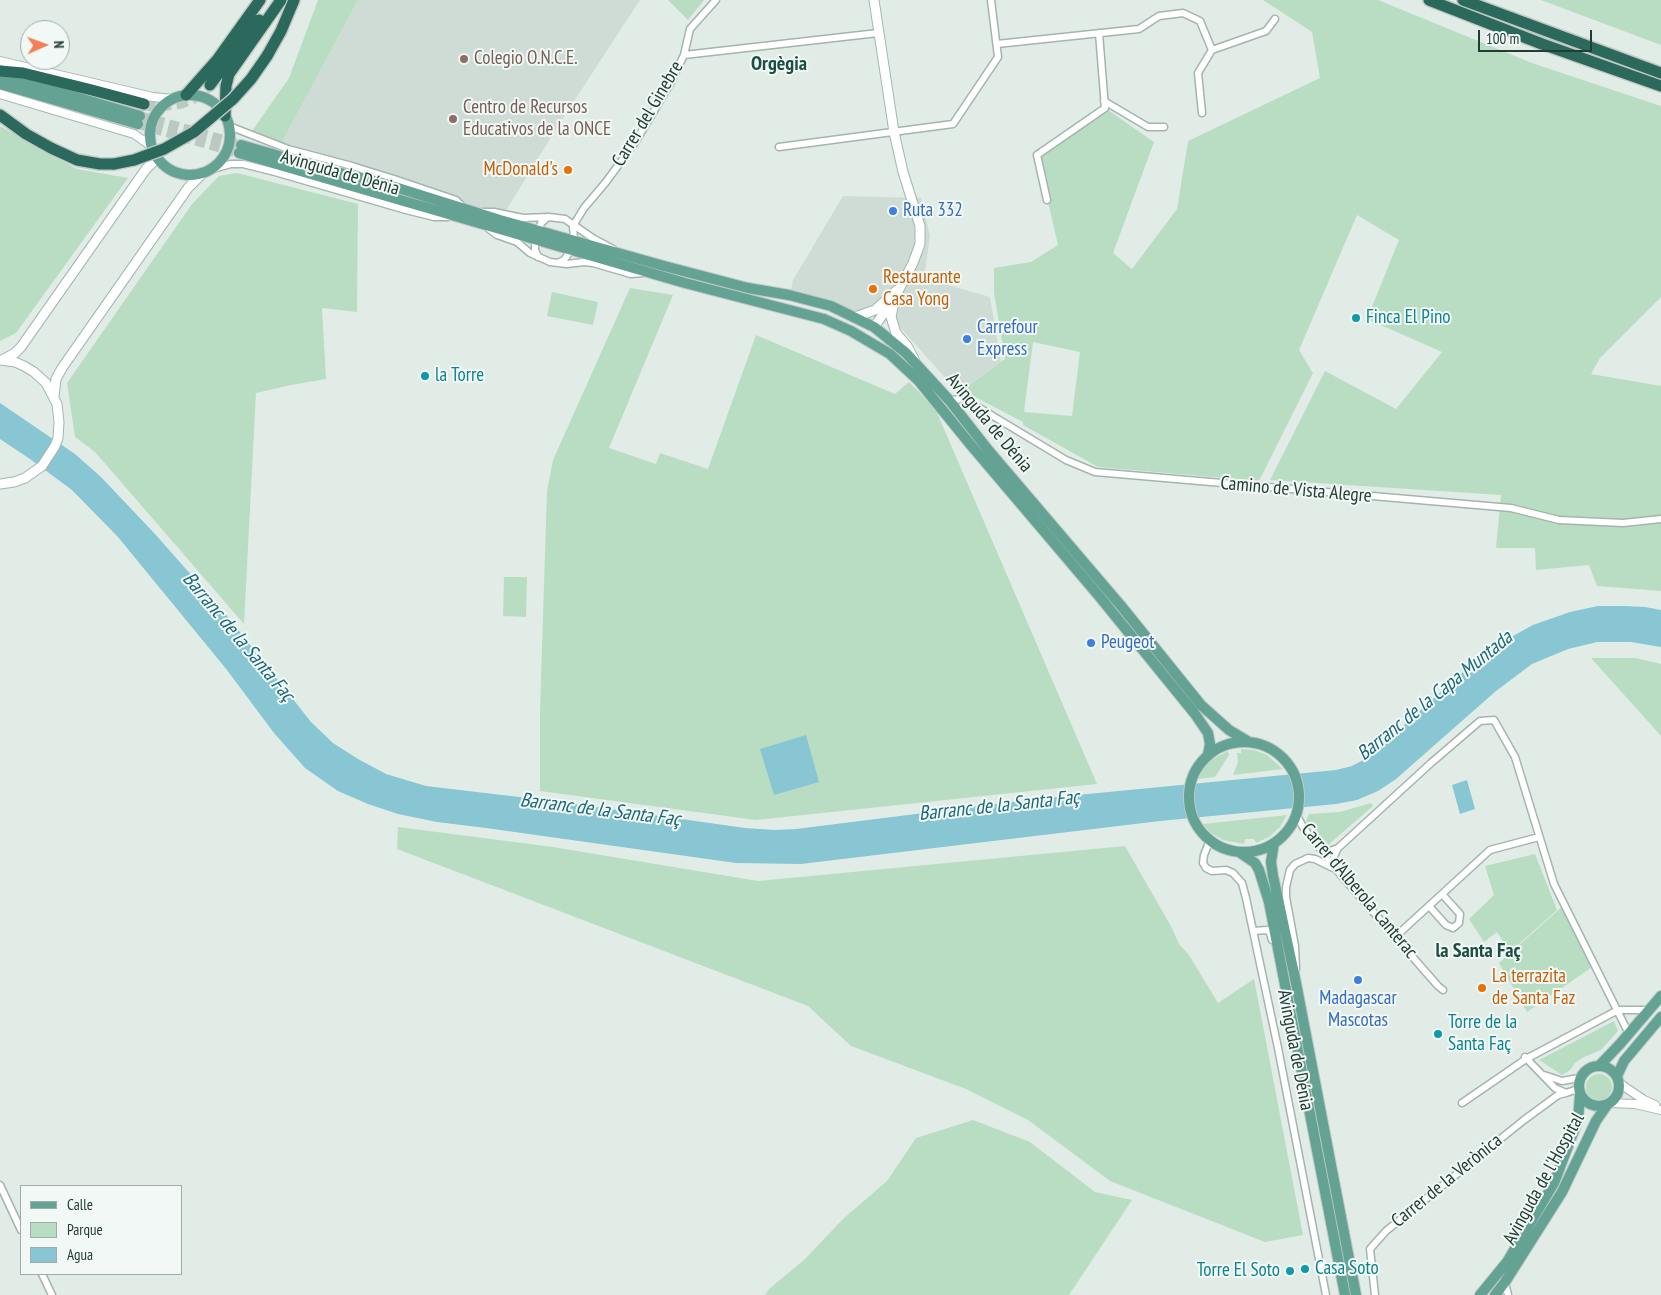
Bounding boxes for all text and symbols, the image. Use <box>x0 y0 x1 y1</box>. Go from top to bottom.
north arrow <box>20 20 70 70</box>
scale bar <box>1481 20 1595 52</box>
text: 100 m <box>1486 29 1519 48</box>
text: N <box>50 40 68 49</box>
place label: Colegio O.N.C.E. <box>474 48 578 70</box>
district label: Orgègia <box>751 52 807 76</box>
marker: Colegio O.N.C.E. <box>458 53 470 65</box>
street label: Carrer del Ginebre <box>608 57 688 171</box>
place label: Centro de Recursos Educativos de la ONCE <box>463 97 611 141</box>
marker: Centro de Recursos Educativos de la ONCE <box>447 113 459 125</box>
street label: Avinguda de Dénia <box>278 145 402 201</box>
place label: McDonald's <box>483 159 558 181</box>
marker: McDonald's <box>562 164 574 176</box>
place label: Ruta 332 <box>903 200 963 222</box>
marker: Ruta 332 <box>887 205 899 217</box>
place label: Restaurante Casa Yong <box>883 267 961 311</box>
marker: Restaurante Casa Yong <box>867 283 879 295</box>
place label: Finca El Pino <box>1366 307 1451 329</box>
marker: Finca El Pino <box>1350 312 1362 324</box>
place label: Carrefour Express <box>977 317 1038 361</box>
marker: Carrefour Express <box>961 333 973 345</box>
place label: la Torre <box>435 365 484 387</box>
street label: Avinguda de Dénia <box>941 369 1037 477</box>
marker: la Torre <box>419 370 431 382</box>
street label: Camino de Vista Alegre <box>1219 472 1373 508</box>
water label: Barranc de la Santa Faç <box>177 568 299 706</box>
water label: Barranc de la Capa Muntada <box>1353 626 1517 766</box>
place label: Peugeot <box>1101 632 1154 654</box>
marker: Peugeot <box>1085 637 1097 649</box>
water label: Barranc de la Santa Faç <box>918 786 1080 826</box>
water label: Barranc de la Santa Faç <box>519 788 681 832</box>
street label: Carrer d'Alberola Canterac <box>1296 819 1422 963</box>
district label: la Santa Faç <box>1435 939 1521 963</box>
place label: La terrazita de Santa Faz <box>1492 966 1575 1010</box>
marker: Madagascar Mascotas <box>1352 974 1364 986</box>
marker: La terrazita de Santa Faz <box>1476 982 1488 994</box>
street label: Avinguda de Dénia <box>1272 988 1318 1112</box>
place label: Madagascar Mascotas <box>1319 988 1397 1032</box>
place label: Torre de la Santa Faç <box>1448 1012 1517 1056</box>
marker: Torre de la Santa Faç <box>1432 1028 1444 1040</box>
street label: Avinguda de l'Hospital <box>1498 1109 1590 1249</box>
street label: Carrer de la Verònica <box>1387 1129 1507 1233</box>
legend <box>20 1185 182 1275</box>
text: Calle <box>67 1195 93 1214</box>
text: Parque <box>67 1220 103 1239</box>
text: Agua <box>67 1245 93 1264</box>
place label: Casa Soto <box>1315 1258 1379 1280</box>
place label: Torre El Soto <box>1197 1260 1280 1282</box>
marker: Casa Soto <box>1299 1263 1311 1275</box>
marker: Torre El Soto <box>1284 1265 1296 1277</box>

